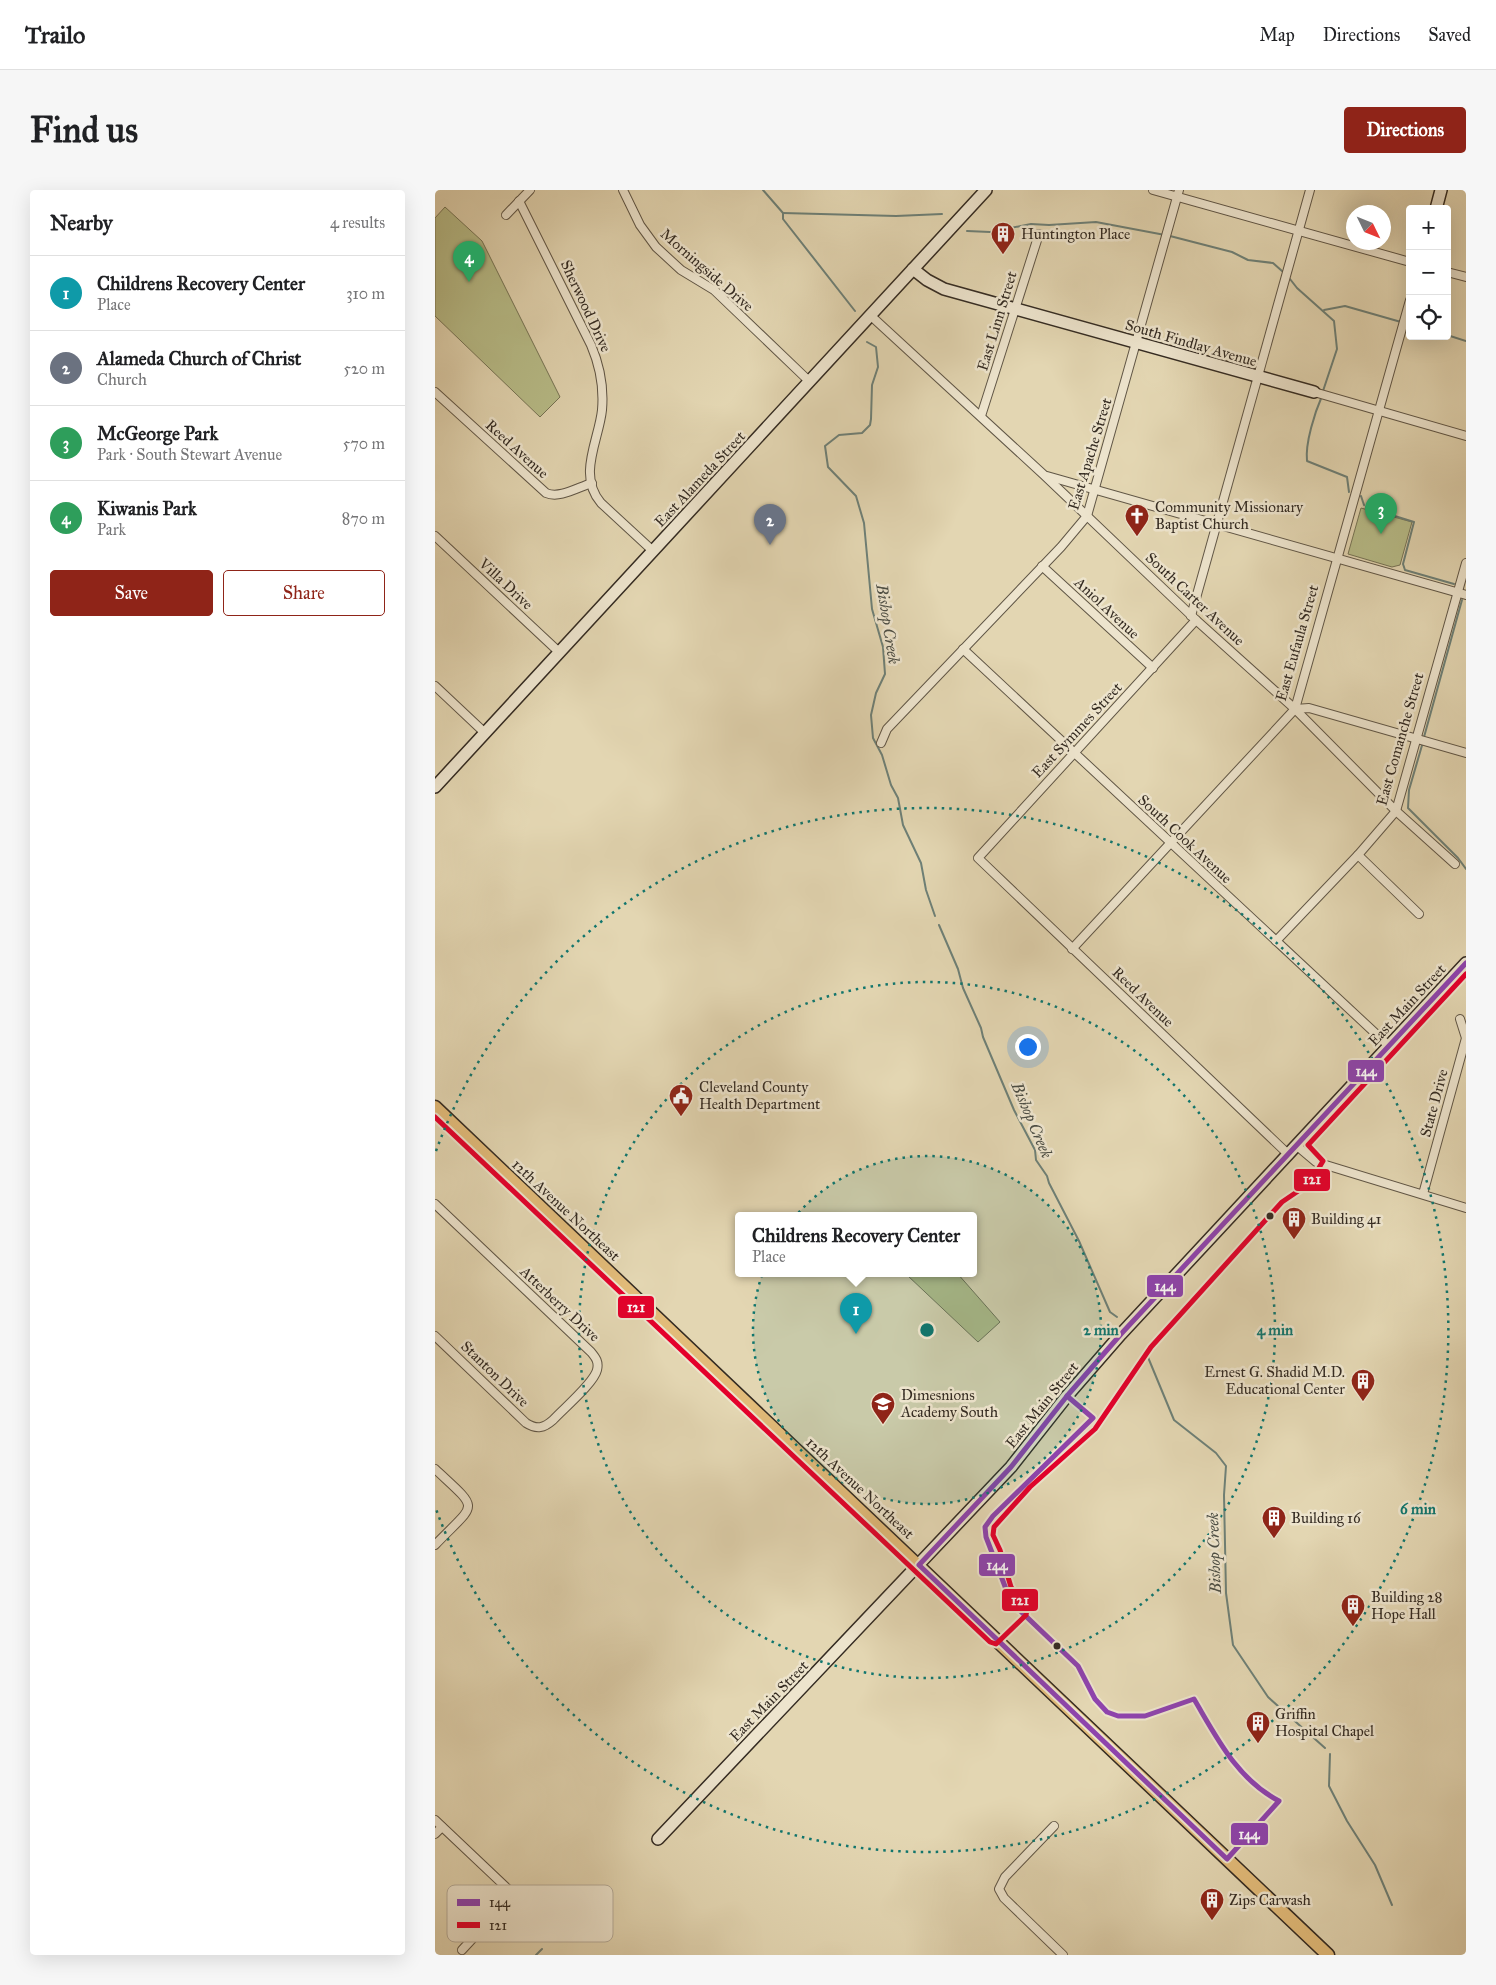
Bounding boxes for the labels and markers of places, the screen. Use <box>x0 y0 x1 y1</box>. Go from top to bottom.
building icon: Huntington Place <box>990 221 1016 255</box>
place label: Huntington Place <box>1021 225 1130 243</box>
pin: 4 <box>453 241 485 282</box>
pin: 3 <box>1365 493 1397 534</box>
place label: Community Missionary Baptist Church <box>1155 498 1304 533</box>
church icon: Community Missionary Baptist Church <box>1124 503 1150 537</box>
pin: 2 <box>754 504 786 545</box>
place label: Cleveland County Health Department <box>699 1078 821 1113</box>
public building icon: Cleveland County Health Department <box>668 1083 694 1117</box>
building icon: Building 41 <box>1281 1206 1307 1240</box>
place label: Building 41 <box>1311 1210 1381 1228</box>
unlabelled marker <box>1265 1211 1275 1221</box>
pin: 1 <box>840 1293 872 1334</box>
centre of rings <box>918 1321 936 1339</box>
place label: Ernest G. Shadid M.D. Educational Center <box>1204 1363 1345 1398</box>
building icon: Ernest G. Shadid M.D. Educational Center <box>1350 1368 1376 1402</box>
place label: Dimesnions Academy South <box>900 1386 999 1421</box>
school or university icon: Dimesnions Academy South <box>870 1391 896 1425</box>
building icon: Building 16 <box>1261 1505 1287 1539</box>
place label: Building 16 <box>1291 1509 1362 1527</box>
place label: Building 28 Hope Hall <box>1371 1588 1442 1623</box>
building icon: Building 28 Hope Hall <box>1340 1593 1366 1627</box>
unlabelled marker <box>1052 1641 1062 1651</box>
place label: Griffin Hospital Chapel <box>1275 1705 1375 1740</box>
building icon: Griffin Hospital Chapel <box>1245 1710 1271 1744</box>
building icon: Zips Carwash <box>1199 1887 1225 1921</box>
place label: Zips Carwash <box>1229 1891 1312 1909</box>

